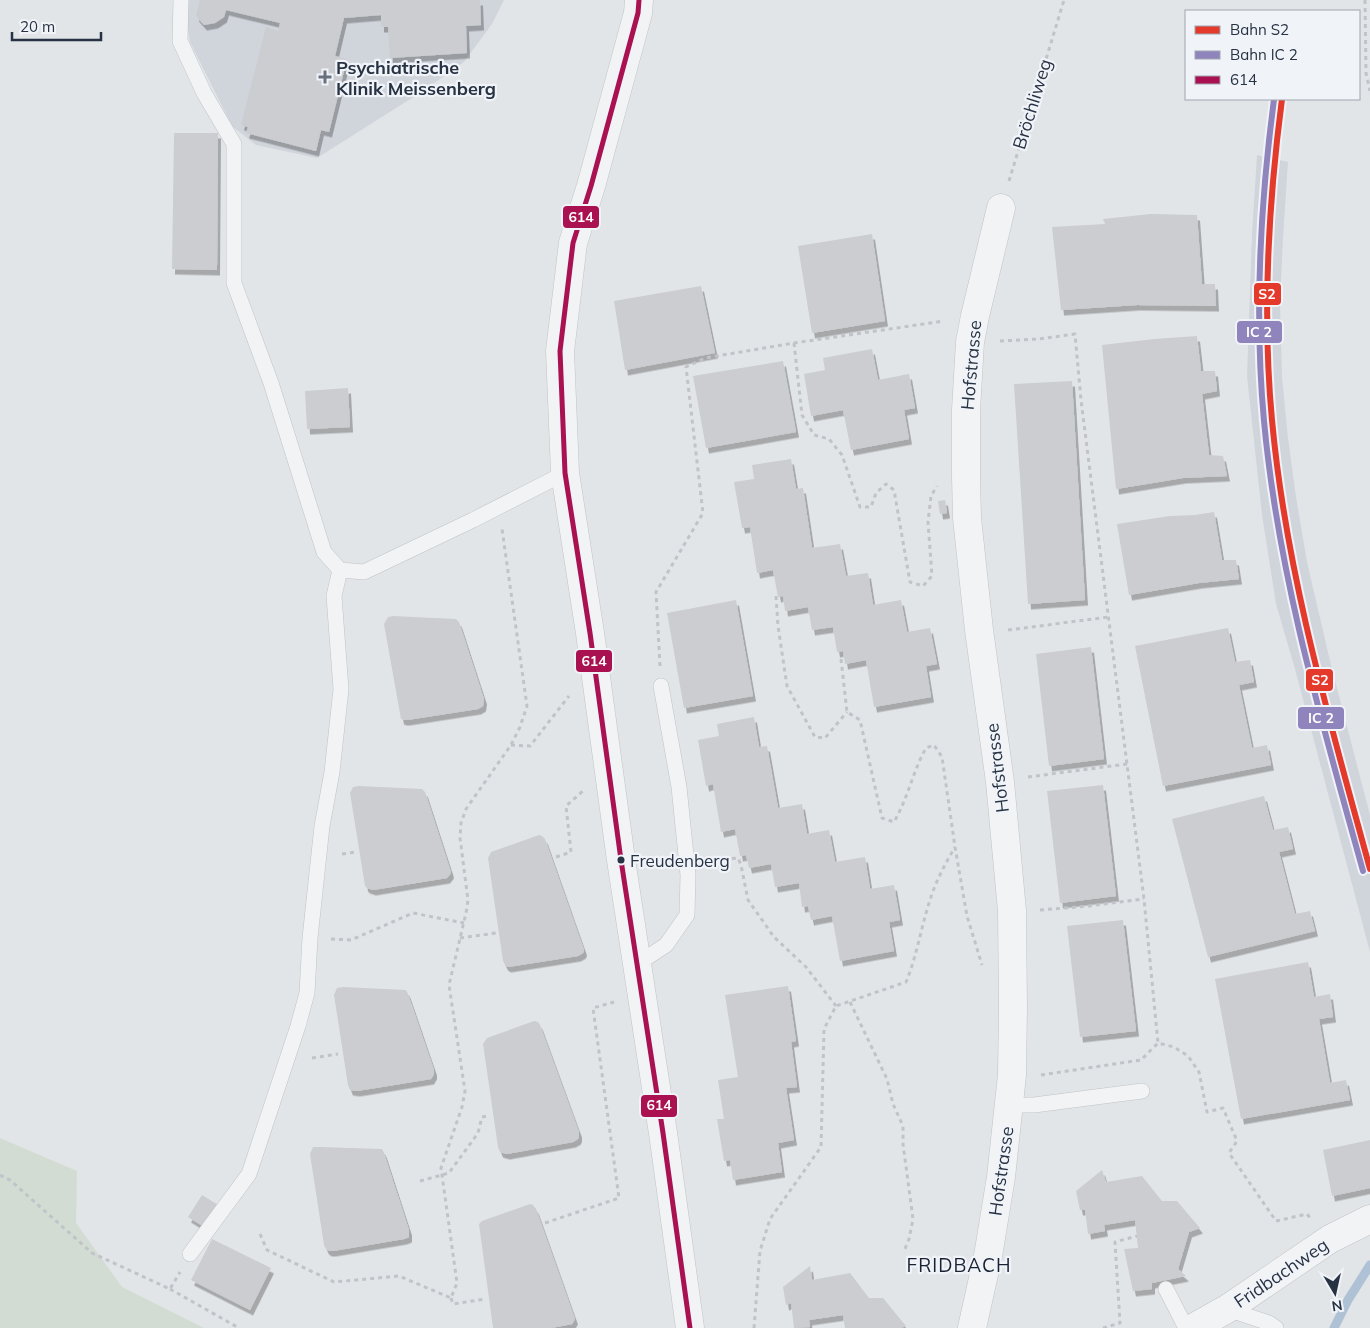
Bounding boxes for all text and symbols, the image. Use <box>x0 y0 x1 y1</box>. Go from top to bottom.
scale bar <box>12 10 101 42</box>
legend <box>1185 10 1360 100</box>
text: 20 m <box>20 17 55 36</box>
text: Bahn S2 <box>1230 20 1289 39</box>
text: Bahn IC 2 <box>1230 45 1298 64</box>
place label: Psychiatrische Klinik Meissenberg <box>336 56 496 100</box>
street label: Bröchliweg <box>1007 56 1057 152</box>
marker: Psychiatrische Klinik Meissenberg <box>318 70 332 84</box>
text: 614 <box>1230 70 1257 89</box>
line badge: 614 <box>562 205 600 229</box>
text: 614 <box>568 208 594 226</box>
line badge: S2 <box>1253 282 1282 306</box>
text: S2 <box>1258 285 1276 303</box>
street label: Hofstrasse <box>956 319 986 411</box>
line badge: IC 2 <box>1236 320 1283 344</box>
text: IC 2 <box>1246 323 1272 341</box>
line badge: 614 <box>575 649 613 673</box>
text: 614 <box>581 652 607 670</box>
line badge: S2 <box>1305 668 1334 692</box>
text: S2 <box>1311 671 1329 689</box>
line badge: IC 2 <box>1297 706 1345 730</box>
text: IC 2 <box>1308 709 1334 727</box>
street label: Hofstrasse <box>980 722 1014 814</box>
place label: Freudenberg <box>630 850 730 871</box>
marker: Freudenberg <box>616 855 626 865</box>
line badge: 614 <box>640 1094 678 1118</box>
text: 614 <box>646 1096 672 1114</box>
street label: Hofstrasse <box>983 1125 1019 1217</box>
street label: Fridbachweg <box>1230 1233 1332 1313</box>
district label: FRIDBACH <box>907 1253 1012 1277</box>
north arrow <box>1310 1268 1360 1318</box>
text: N <box>1330 1296 1344 1316</box>

